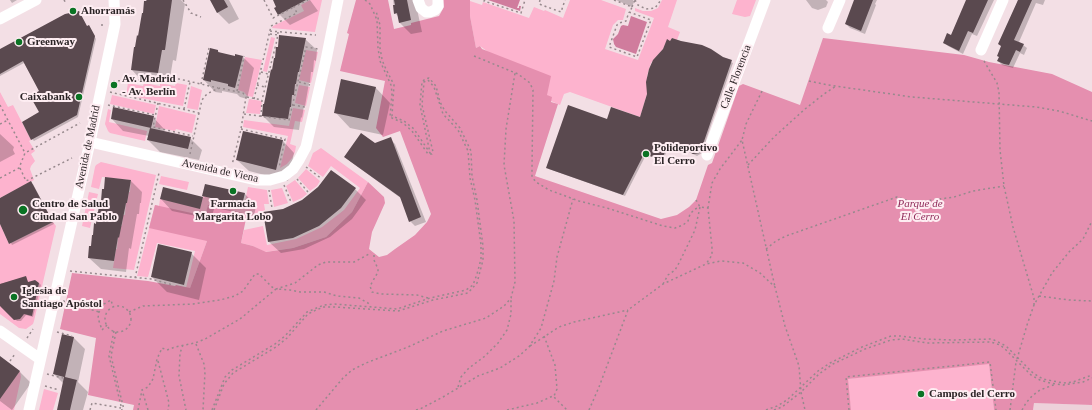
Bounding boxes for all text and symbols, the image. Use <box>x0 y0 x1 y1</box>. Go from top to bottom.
place label: Ahorramás <box>81 4 135 18</box>
marker: Ahorramás <box>68 6 78 16</box>
place label: Greenway <box>27 35 75 49</box>
marker: Greenway <box>14 37 24 47</box>
street label: Calle Florencia <box>718 43 754 111</box>
place label: Av. Madrid - Av. Berlín <box>122 72 176 98</box>
marker: Av. Madrid - Av. Berlín <box>109 80 119 90</box>
place label: Caixabank <box>20 90 71 104</box>
marker: Caixabank <box>74 92 84 102</box>
street label: Avenida de Madrid <box>73 104 103 190</box>
place label: Polideportivo El Cerro <box>654 141 718 167</box>
marker: Polideportivo El Cerro <box>641 149 651 159</box>
street label: Avenida de Viena <box>181 156 259 186</box>
marker: Farmacia Margarita Lobo <box>228 186 238 196</box>
place label: Centro de Salud Ciudad San Pablo <box>32 197 117 223</box>
place label: Farmacia Margarita Lobo <box>195 197 271 223</box>
park label: Parque de El Cerro <box>897 197 943 223</box>
marker: Centro de Salud Ciudad San Pablo <box>17 204 29 216</box>
place label: Iglesia de Santiago Apóstol <box>22 284 102 310</box>
marker: Iglesia de Santiago Apóstol <box>9 292 19 302</box>
place label: Campos del Cerro <box>929 387 1015 401</box>
marker: Campos del Cerro <box>916 389 926 399</box>

